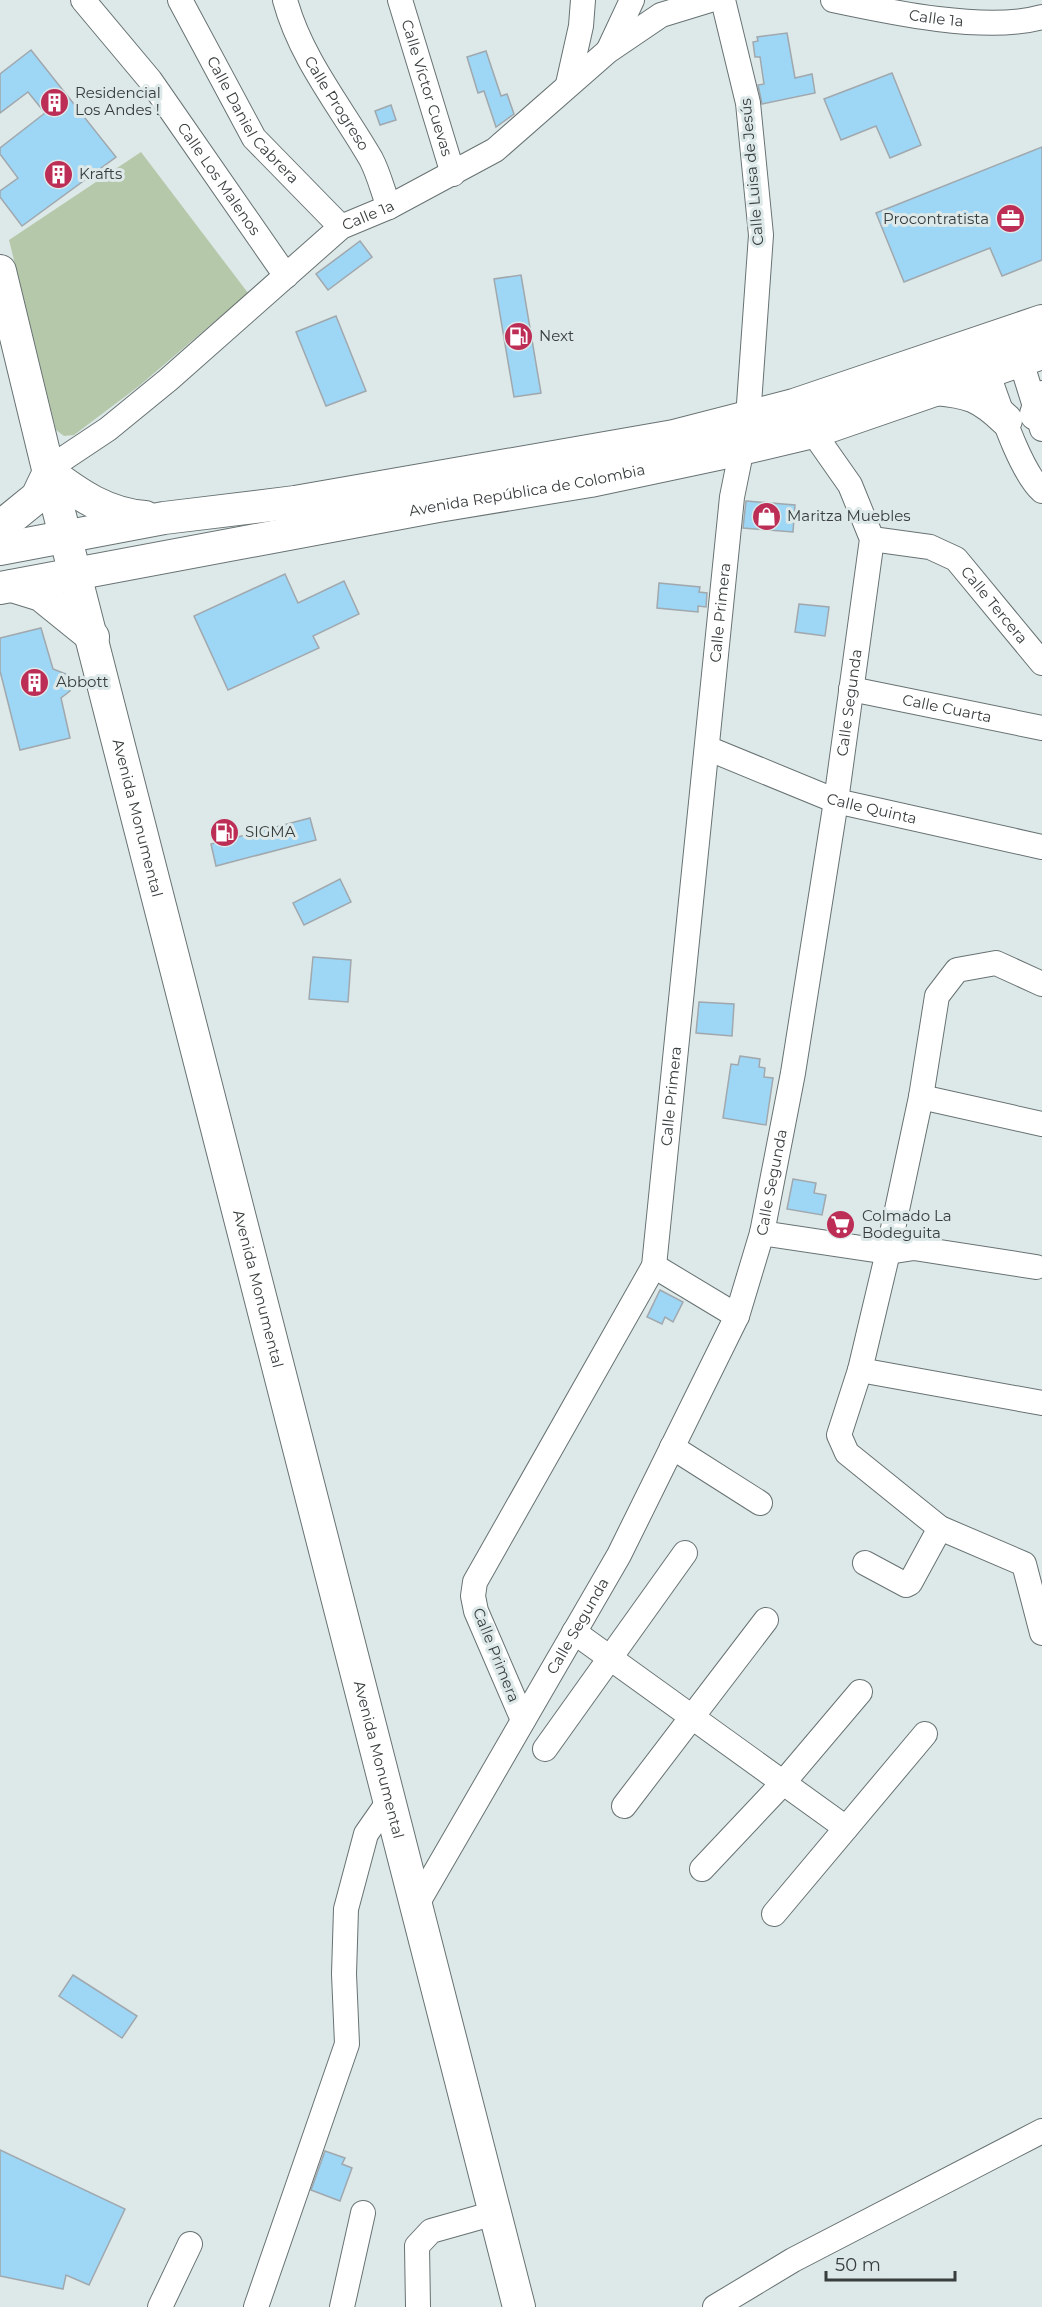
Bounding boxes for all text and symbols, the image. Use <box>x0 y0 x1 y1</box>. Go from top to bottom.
street label: Calle 1a <box>908 5 964 31</box>
street label: Calle Víctor Cuevas <box>398 17 457 158</box>
street label: Calle Progreso <box>301 52 374 154</box>
street label: Calle Daniel Cabrera <box>203 53 303 187</box>
place label: Residencial Los Andes ! <box>75 83 161 119</box>
building icon: Residencial Los Andes ! <box>38 86 70 118</box>
street label: Calle Luisa de Jesús <box>736 98 767 247</box>
street label: Calle Los Malenos <box>173 119 265 239</box>
building icon: Krafts <box>42 158 74 190</box>
place label: Krafts <box>79 164 122 183</box>
street label: Calle 1a <box>339 196 398 235</box>
office icon: Procontratista <box>994 203 1026 235</box>
place label: Procontratista <box>883 209 989 228</box>
fuel station icon: Next <box>502 320 534 352</box>
place label: Next <box>539 326 574 345</box>
street label: Avenida República de Colombia <box>407 460 647 520</box>
shop icon: Maritza Muebles <box>750 500 782 532</box>
place label: Maritza Muebles <box>787 506 911 525</box>
street label: Calle Primera <box>705 562 734 663</box>
street label: Calle Tercera <box>957 562 1032 647</box>
street label: Calle Segunda <box>832 648 866 758</box>
building icon: Abbott <box>19 666 51 698</box>
place label: Abbott <box>56 672 108 691</box>
street label: Calle Cuarta <box>901 690 993 726</box>
street label: Avenida Monumental <box>109 737 167 899</box>
street label: Calle Quinta <box>824 788 919 828</box>
fuel station icon: SIGMA <box>208 816 240 848</box>
place label: SIGMA <box>245 822 296 841</box>
street label: Calle Primera <box>656 1045 685 1147</box>
street label: Calle Segunda <box>752 1127 791 1237</box>
place label: Colmado La Bodeguita <box>862 1206 952 1242</box>
street label: Avenida Monumental <box>229 1208 288 1370</box>
supermarket icon: Colmado La Bodeguita <box>825 1209 857 1241</box>
street label: Calle Segunda <box>542 1574 613 1678</box>
street label: Calle Primera <box>469 1605 524 1705</box>
street label: Avenida Monumental <box>350 1678 409 1840</box>
scale bar <box>826 2244 955 2282</box>
text: 50 m <box>835 2254 881 2276</box>

